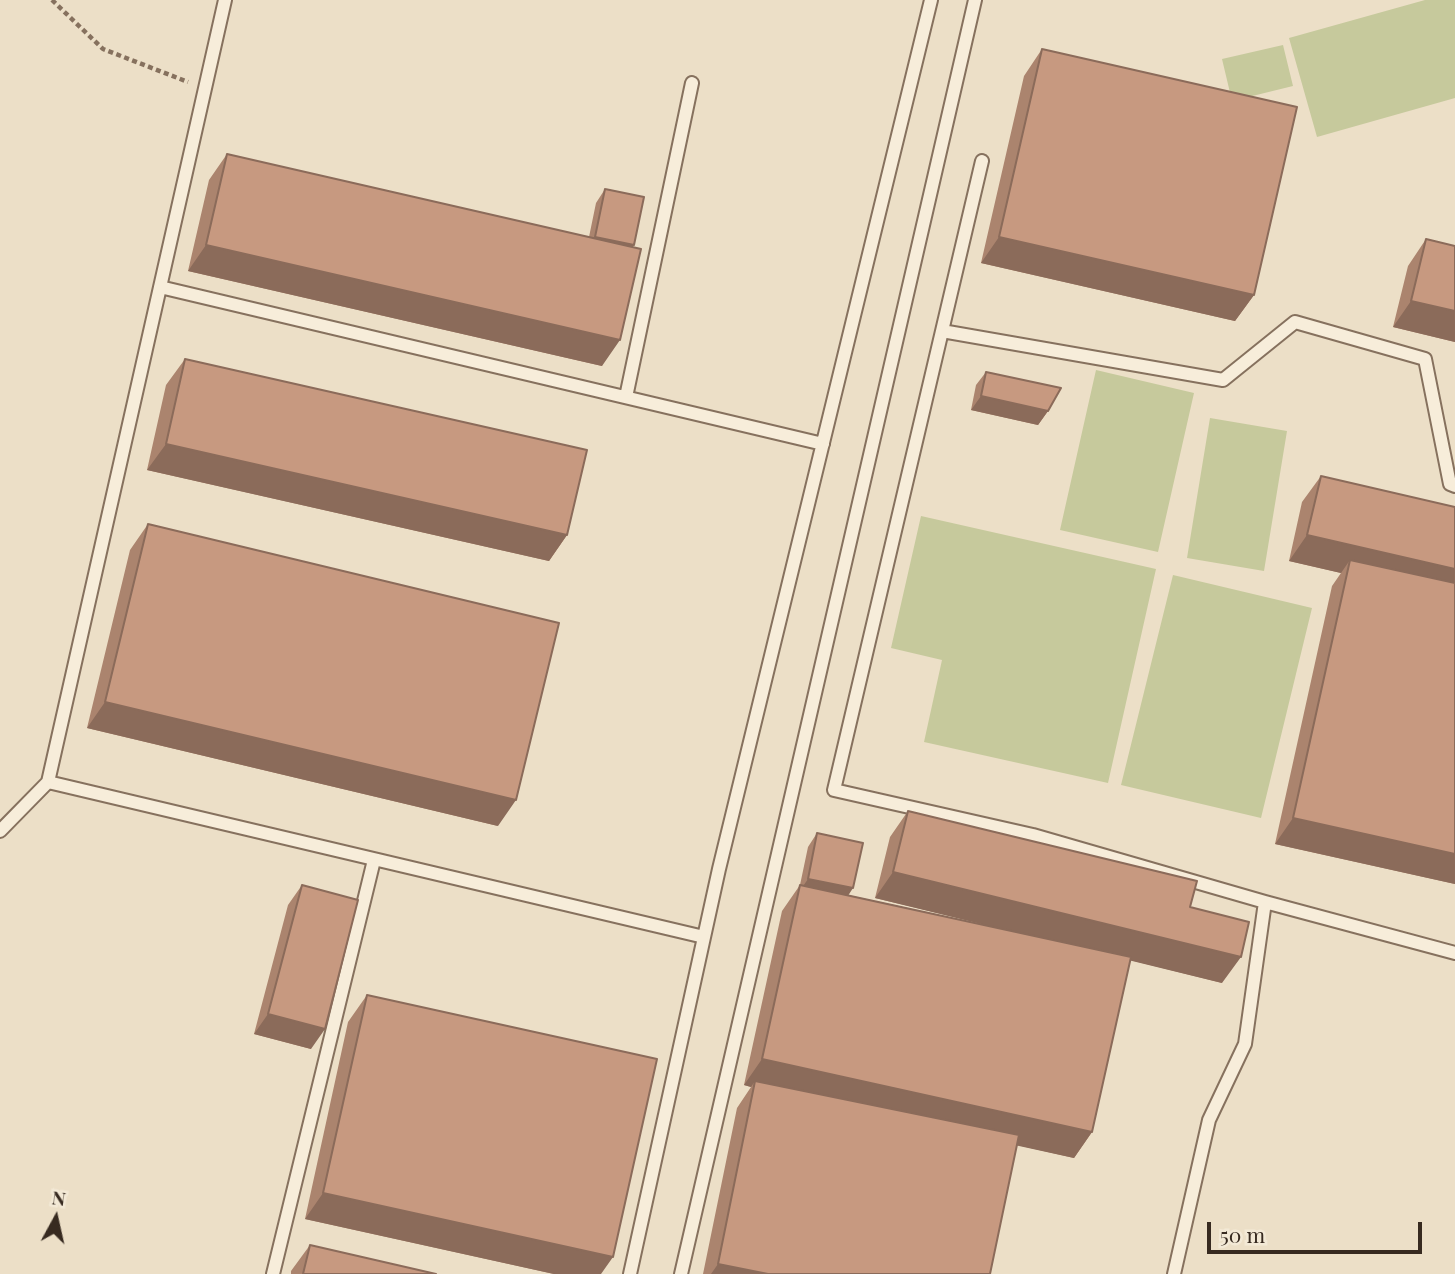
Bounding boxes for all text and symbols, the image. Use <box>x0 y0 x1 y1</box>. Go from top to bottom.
north arrow <box>21 1183 91 1253</box>
text: N <box>50 1183 68 1211</box>
scale bar <box>1210 1208 1425 1252</box>
text: 50 m <box>1220 1220 1265 1248</box>

